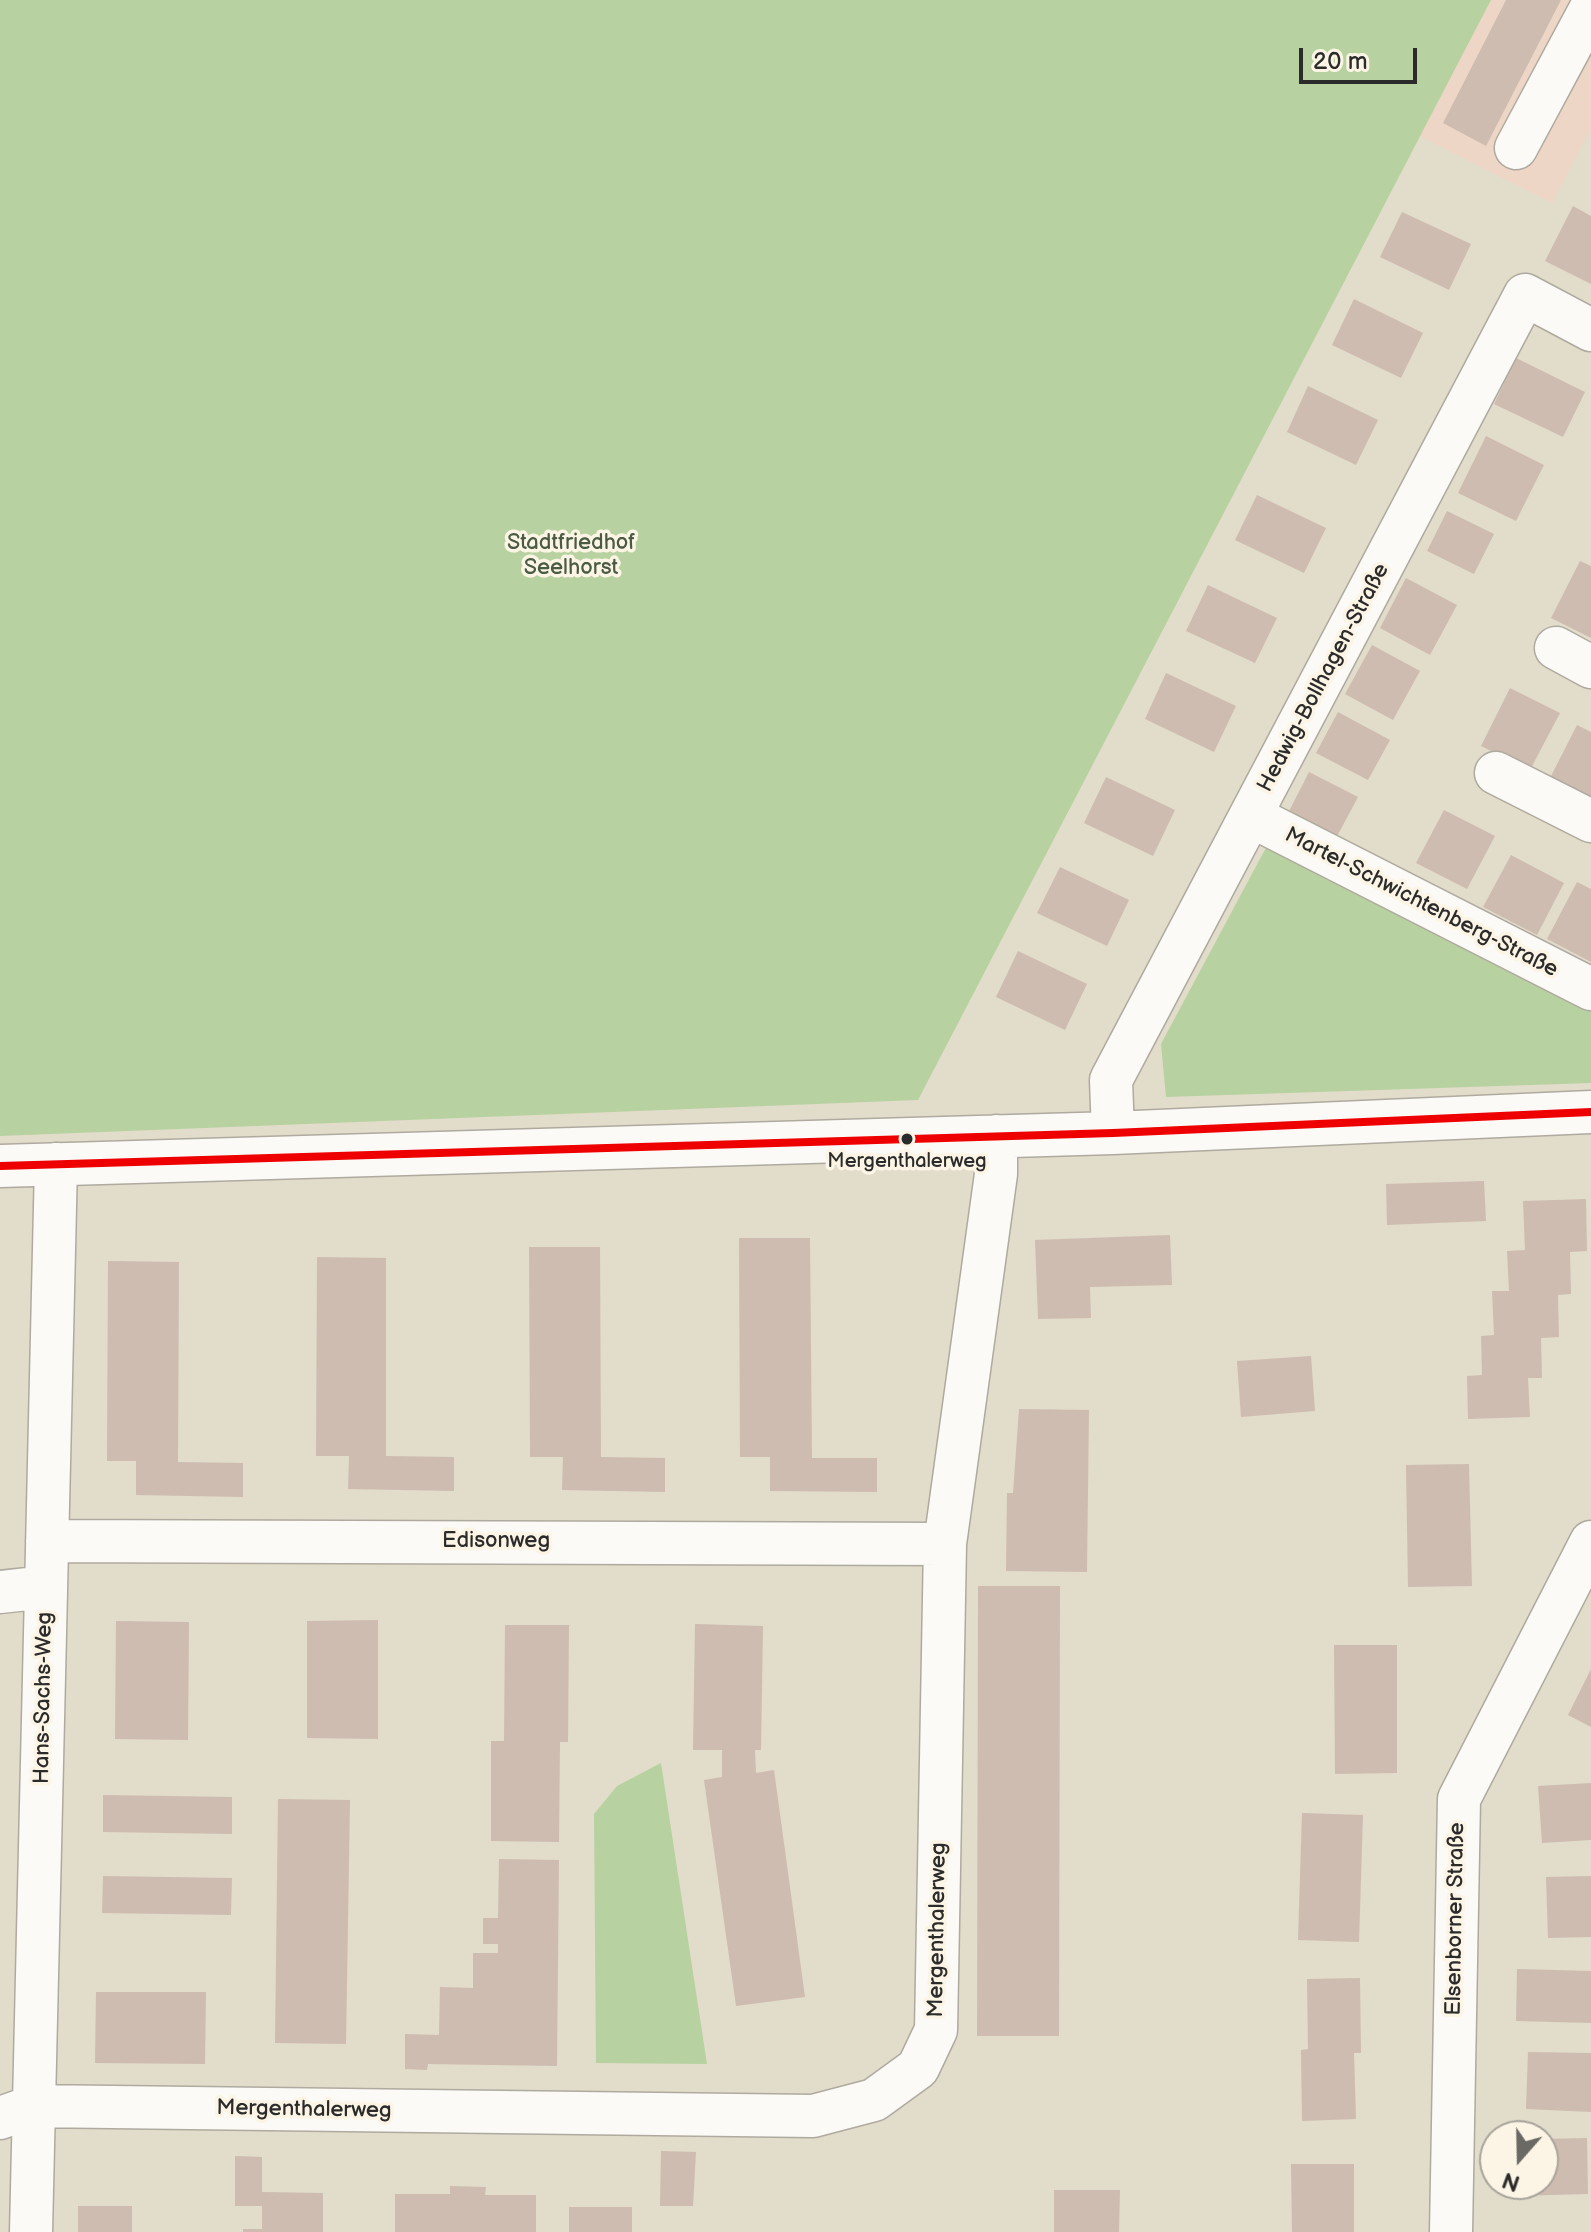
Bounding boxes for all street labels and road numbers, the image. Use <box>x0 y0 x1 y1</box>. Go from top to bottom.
street label: Hedwig-Bollhagen-Straße <box>1252 559 1396 797</box>
street label: Martel-Schwichtenberg-Straße <box>1280 822 1562 984</box>
street label: Edisonweg <box>442 1528 550 1554</box>
street label: Hans-Sachs-Weg <box>29 1612 59 1784</box>
street label: Elsenborner Straße <box>1441 1822 1471 2016</box>
street label: Mergenthalerweg <box>923 1842 953 2018</box>
street label: Mergenthalerweg <box>216 2095 392 2125</box>

